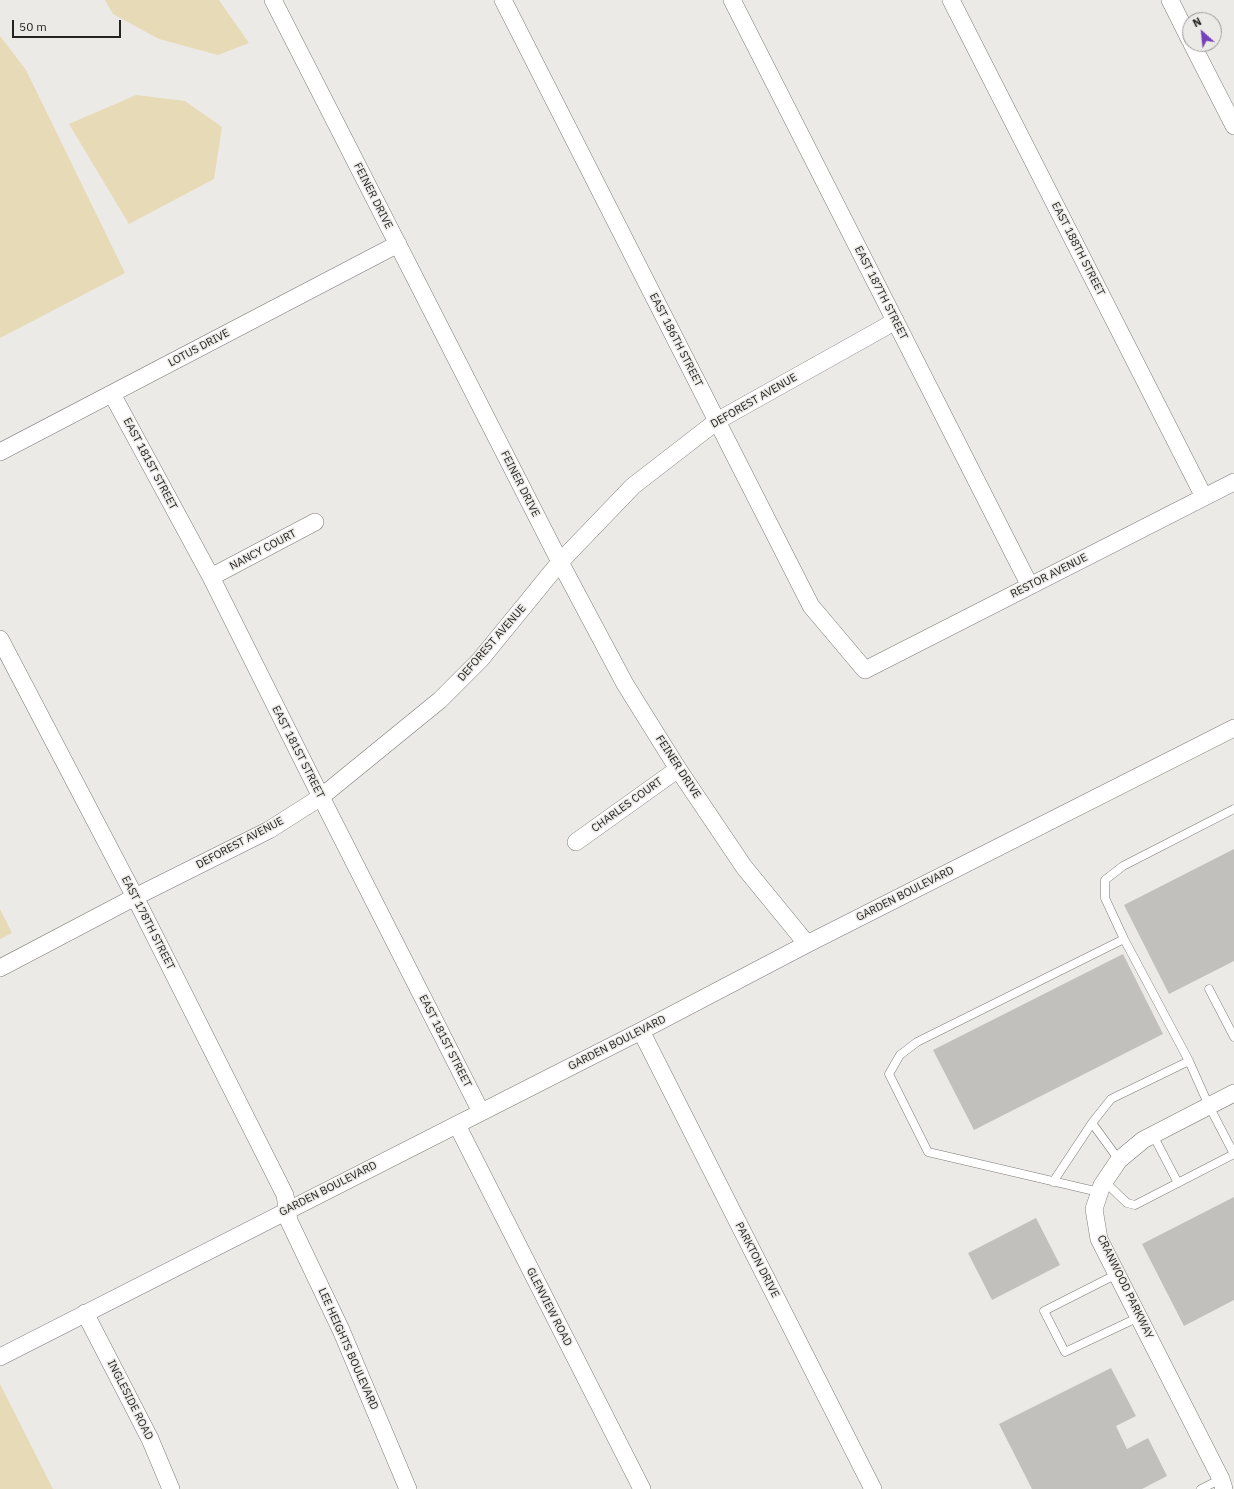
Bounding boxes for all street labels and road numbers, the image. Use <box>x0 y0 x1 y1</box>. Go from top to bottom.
street label: FEINER DRIVE <box>351 161 395 231</box>
street label: EAST 188TH STREET <box>1049 200 1107 298</box>
street label: EAST 187TH STREET <box>852 244 910 342</box>
street label: EAST 186TH STREET <box>647 291 705 389</box>
street label: LOTUS DRIVE <box>166 326 232 370</box>
street label: DEFOREST AVENUE <box>708 371 800 431</box>
street label: EAST 181ST STREET <box>120 416 180 512</box>
street label: FEINER DRIVE <box>498 449 542 519</box>
street label: NANCY COURT <box>227 527 299 573</box>
street label: RESTOR AVENUE <box>1008 551 1090 601</box>
street label: DEFOREST AVENUE <box>455 602 529 684</box>
street label: EAST 181ST STREET <box>269 703 327 801</box>
street label: FEINER DRIVE <box>653 733 703 801</box>
street label: CHARLES COURT <box>589 775 665 835</box>
street label: DEFOREST AVENUE <box>194 814 286 872</box>
street label: GARDEN BOULEVARD <box>854 864 956 924</box>
street label: EAST 178TH STREET <box>119 874 177 972</box>
street label: EAST 181ST STREET <box>416 992 474 1090</box>
street label: GARDEN BOULEVARD <box>566 1013 668 1073</box>
street label: GARDEN BOULEVARD <box>277 1159 379 1219</box>
street label: PARKTON DRIVE <box>732 1220 782 1300</box>
street label: CRANWOOD PARKWAY <box>1094 1233 1156 1341</box>
street label: GLENVIEW ROAD <box>524 1266 574 1348</box>
street label: LEE HEIGHTS BOULEVARD <box>315 1286 381 1412</box>
street label: INGLESIDE ROAD <box>104 1358 156 1442</box>

